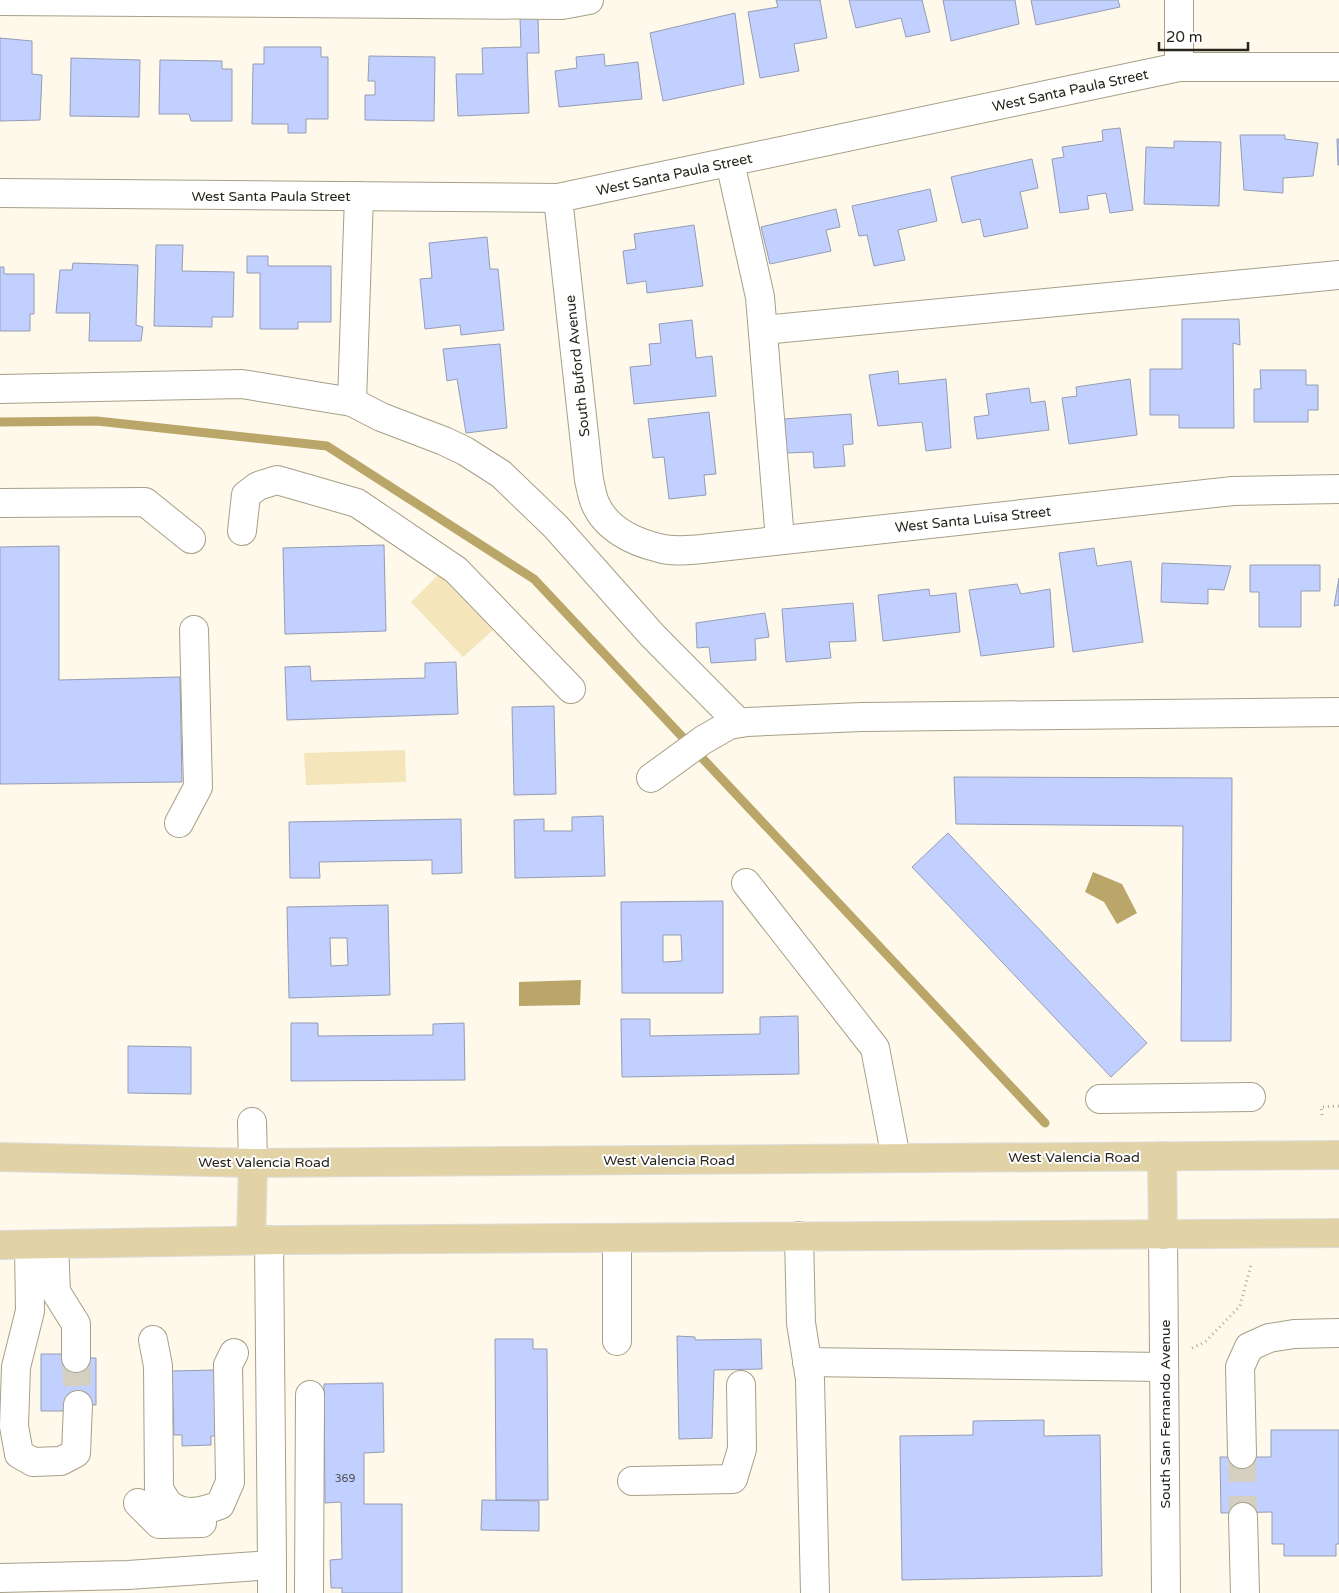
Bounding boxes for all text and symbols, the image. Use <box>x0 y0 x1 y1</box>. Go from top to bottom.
scale bar <box>1159 20 1248 52</box>
text: 20 m <box>1166 28 1203 46</box>
street label: West Santa Paula Street <box>990 65 1150 115</box>
street label: West Santa Paula Street <box>594 149 754 199</box>
street label: West Santa Paula Street <box>191 188 351 205</box>
street label: South Buford Avenue <box>562 294 593 438</box>
street label: West Santa Luisa Street <box>894 503 1053 536</box>
street label: West Valencia Road <box>1008 1149 1140 1166</box>
street label: West Valencia Road <box>603 1152 735 1169</box>
street label: West Valencia Road <box>198 1154 330 1171</box>
street label: South San Fernando Avenue <box>1157 1319 1174 1509</box>
house number: 369 <box>335 1472 355 1485</box>

